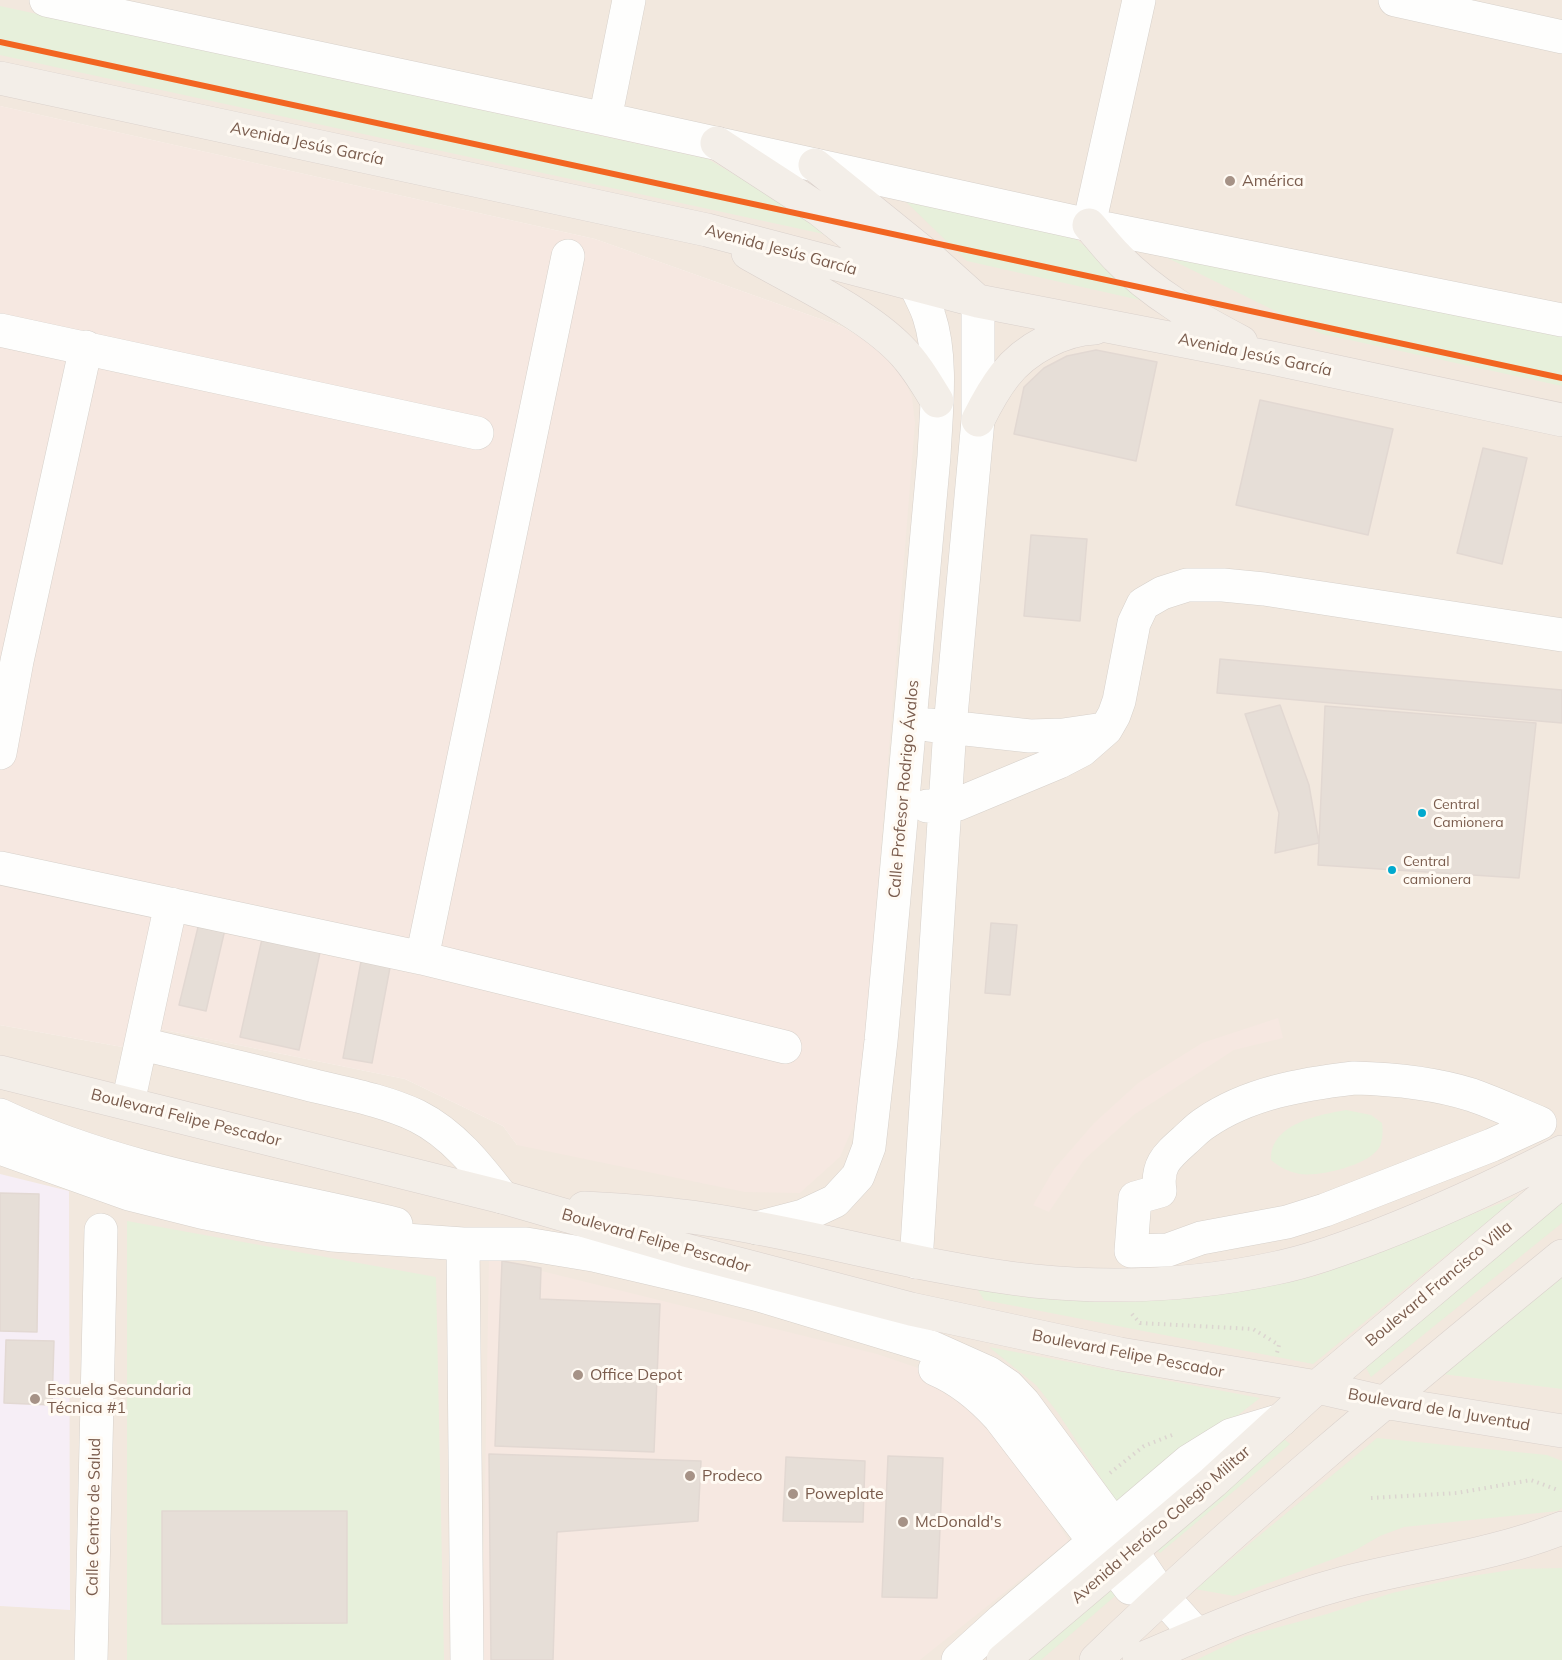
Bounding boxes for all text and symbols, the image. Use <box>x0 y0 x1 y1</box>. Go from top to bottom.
street label: Avenida Jesús García <box>228 118 386 170</box>
place label: América <box>1242 171 1304 191</box>
marker: América <box>1223 174 1237 188</box>
street label: Avenida Jesús García <box>703 220 859 280</box>
street label: Avenida Jesús García <box>1176 329 1334 381</box>
street label: Calle Profesor Rodrigo Ávalos <box>885 679 923 899</box>
place label: Central Camionera <box>1433 797 1504 830</box>
marker: Central Camionera <box>1416 807 1428 819</box>
place label: Central camionera <box>1403 854 1471 886</box>
marker: Central camionera <box>1386 864 1398 876</box>
street label: Boulevard Felipe Pescador <box>89 1085 283 1151</box>
street label: Boulevard Felipe Pescador <box>560 1205 752 1277</box>
street label: Boulevard Francisco Villa <box>1362 1217 1516 1351</box>
street label: Boulevard Felipe Pescador <box>1030 1326 1226 1382</box>
place label: Office Depot <box>590 1365 682 1385</box>
marker: Office Depot <box>571 1368 585 1382</box>
place label: Escuela Secundaria Técnica #1 <box>47 1380 191 1418</box>
street label: Boulevard de la Juventud <box>1346 1385 1532 1435</box>
marker: Escuela Secundaria Técnica #1 <box>28 1392 42 1406</box>
street label: Calle Centro de Salud <box>83 1438 105 1596</box>
street label: Avenida Heróico Colegio Militar <box>1068 1442 1254 1608</box>
place label: Prodeco <box>702 1466 762 1486</box>
marker: Prodeco <box>683 1469 697 1483</box>
place label: Poweplate <box>805 1484 884 1504</box>
marker: Poweplate <box>786 1487 800 1501</box>
place label: McDonald's <box>915 1512 1002 1532</box>
marker: McDonald's <box>896 1515 910 1529</box>

